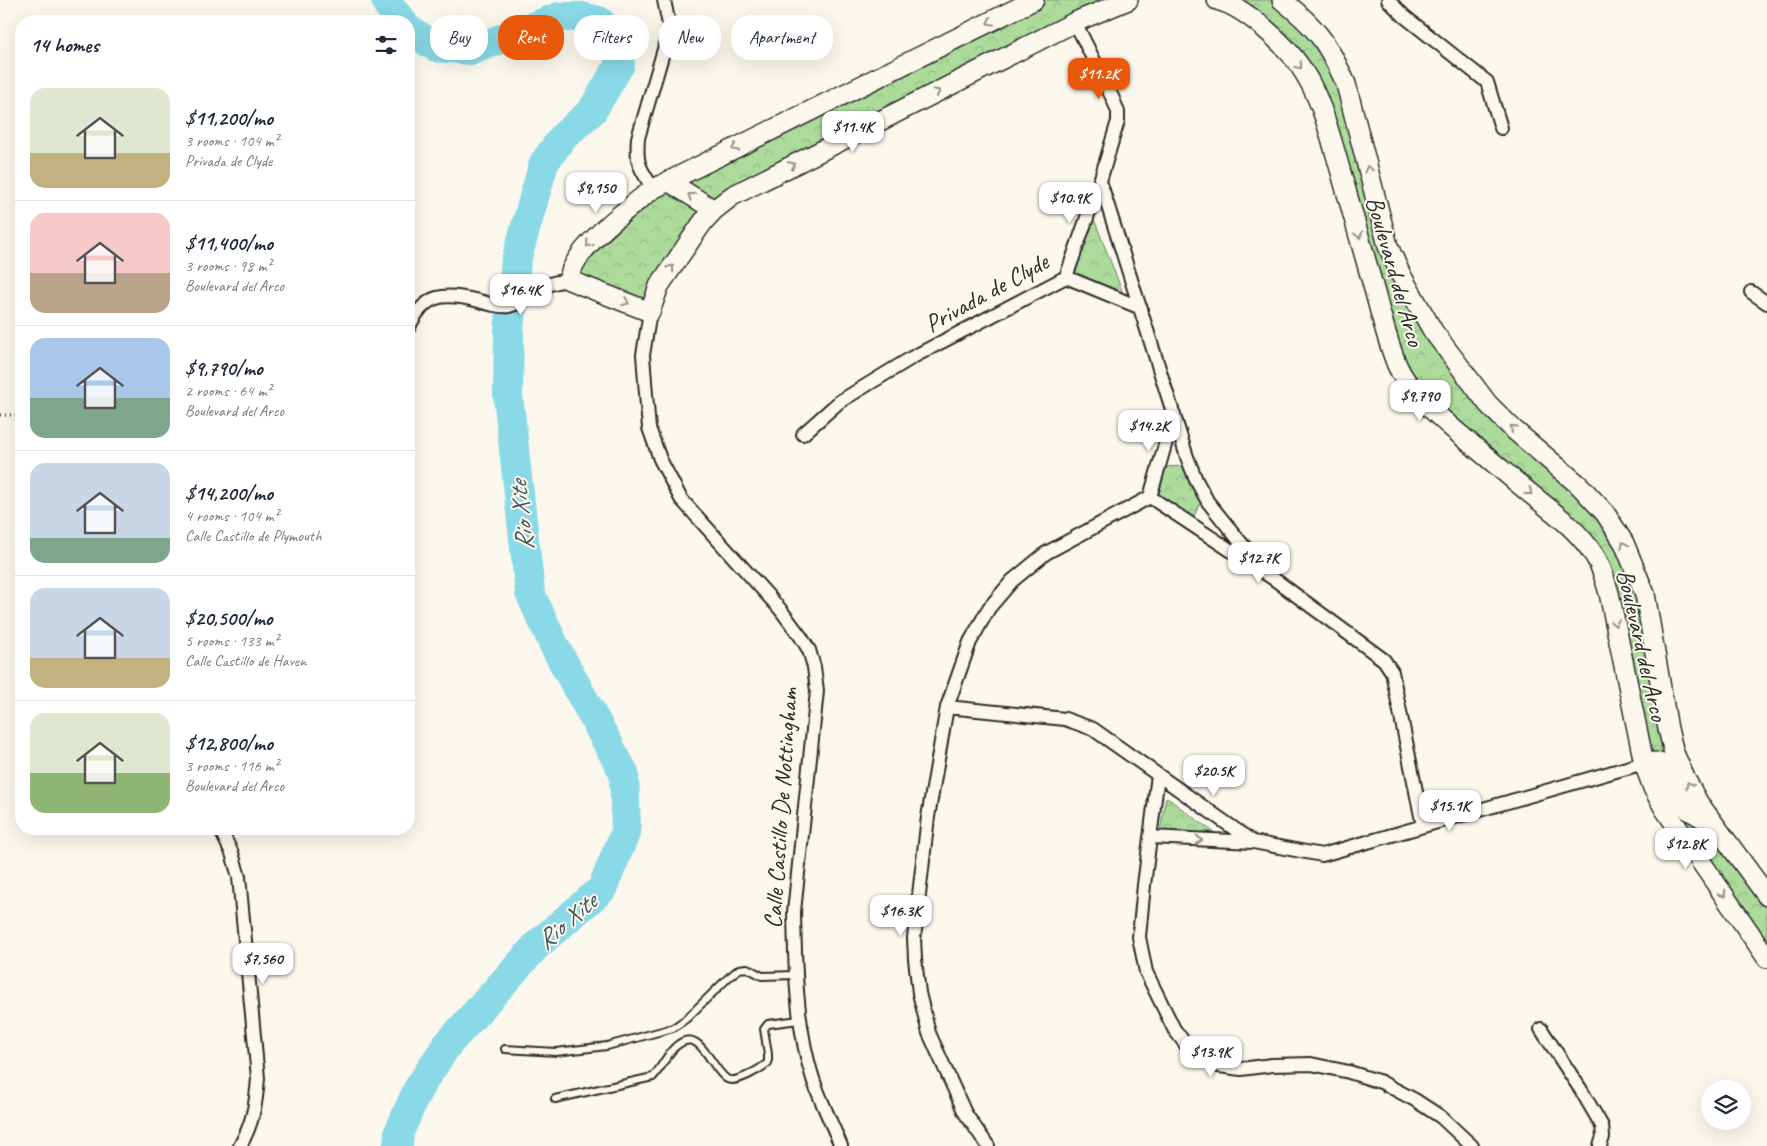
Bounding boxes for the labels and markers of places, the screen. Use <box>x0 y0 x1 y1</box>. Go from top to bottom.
pin: $11.2K <box>1058 58 1140 100</box>
pin: $11.4K <box>812 110 894 153</box>
pin: $9,150 <box>555 172 637 214</box>
pin: $10.9K <box>1029 182 1111 224</box>
pin: $16.4K <box>480 274 562 316</box>
pin: $9,790 <box>1379 380 1461 422</box>
pin: $14.2K <box>1108 410 1190 452</box>
pin: $12.7K <box>1218 542 1300 584</box>
pin: $20.5K <box>1173 754 1255 797</box>
pin: $15.1K <box>1409 790 1491 832</box>
pin: $12.8K <box>1645 828 1727 870</box>
pin: $16.3K <box>860 894 942 937</box>
pin: $7,560 <box>222 942 304 985</box>
pin: $13.9K <box>1170 1036 1252 1078</box>

